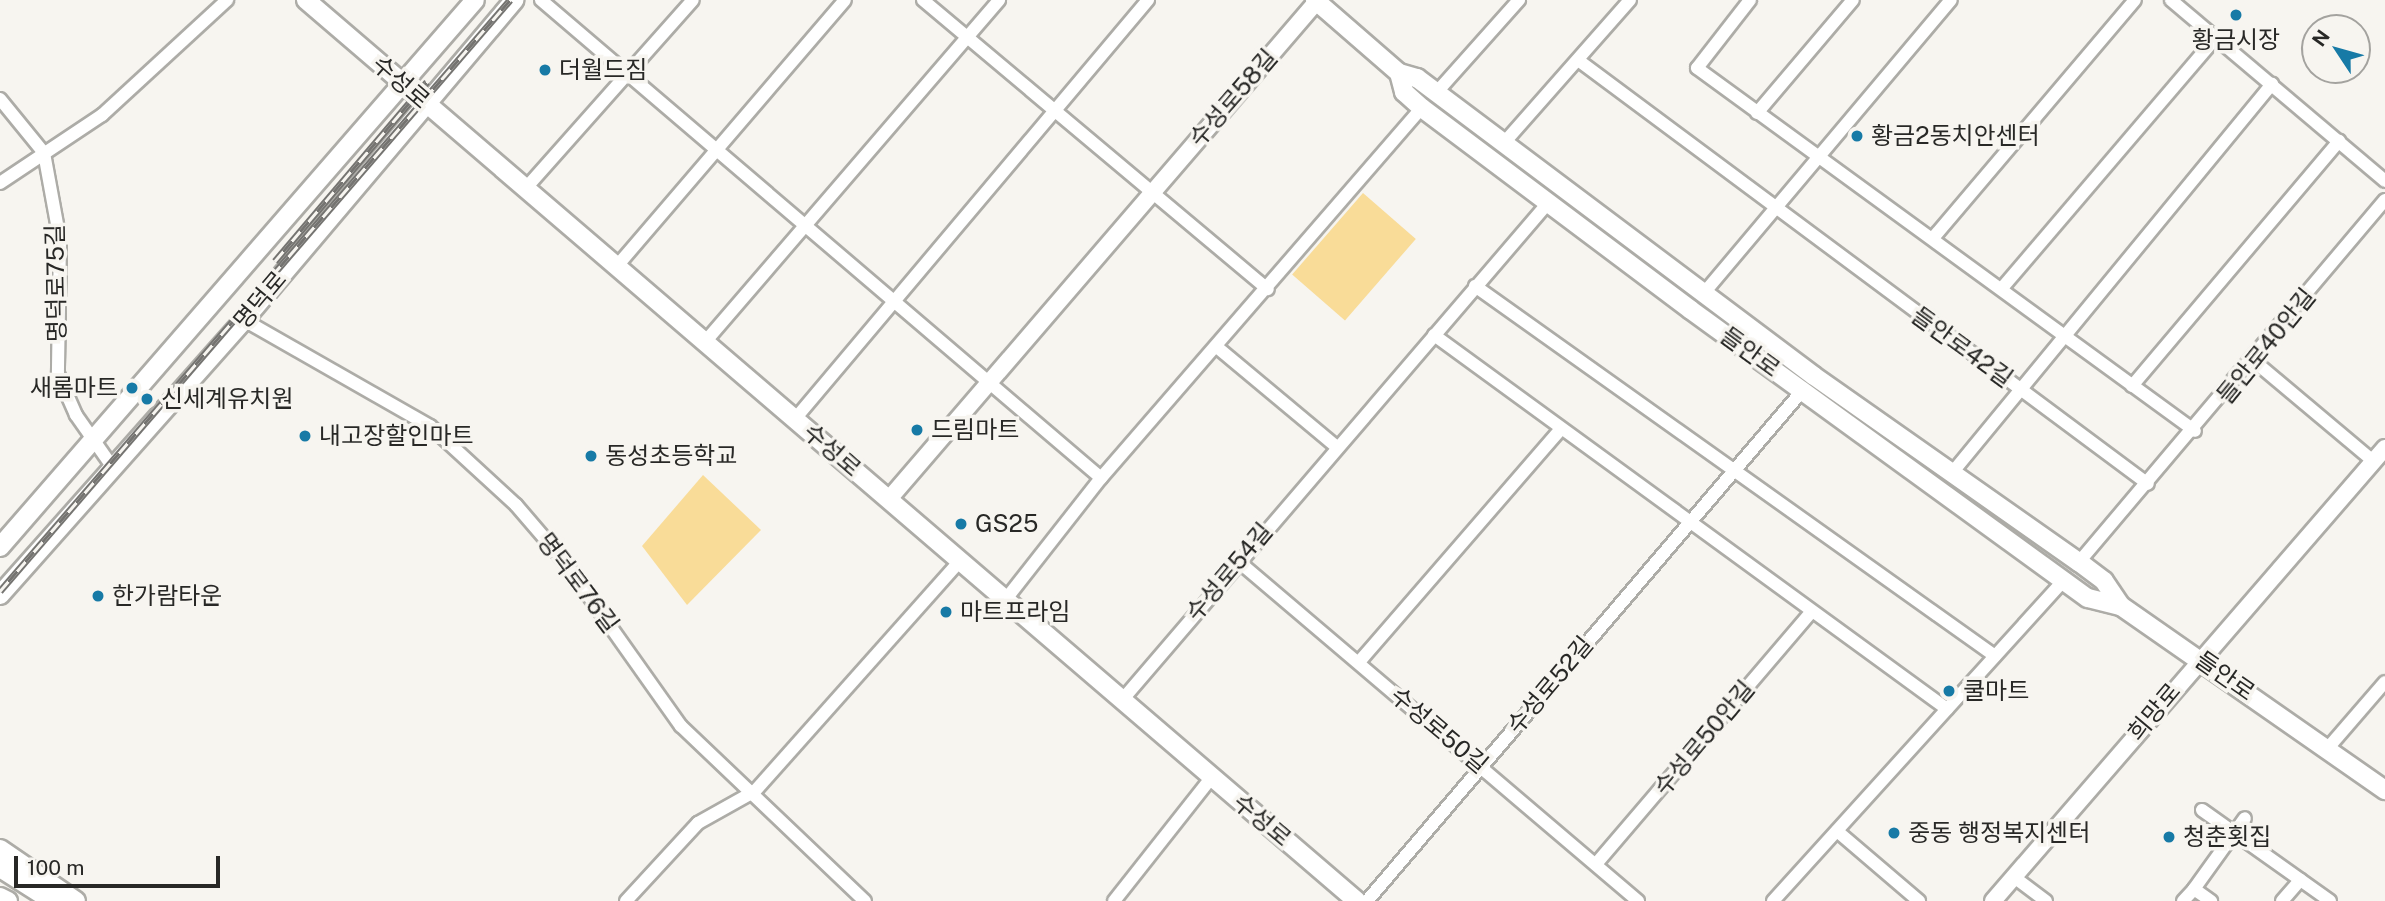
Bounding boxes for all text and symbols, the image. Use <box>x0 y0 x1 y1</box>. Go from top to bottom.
marker: 황금시장 <box>2228 7 2244 23</box>
north arrow <box>2301 14 2371 84</box>
text: N <box>2307 25 2334 50</box>
place label: 황금시장 <box>2192 26 2280 54</box>
street label: 수성로58길 <box>1183 44 1283 152</box>
street label: 수성로 <box>367 49 435 115</box>
place label: 더월드짐 <box>559 56 647 84</box>
marker: 더월드짐 <box>537 62 553 78</box>
place label: 황금2동치안센터 <box>1871 122 2040 150</box>
marker: 황금2동치안센터 <box>1849 128 1865 144</box>
street label: 명덕로75길 <box>41 224 71 342</box>
street label: 명덕로 <box>228 265 292 335</box>
street label: 들안로40안길 <box>2211 282 2321 410</box>
street label: 들안로42길 <box>1906 301 2018 393</box>
street label: 들안로 <box>1715 321 1785 383</box>
place label: 새롬마트 <box>30 374 118 402</box>
marker: 새롬마트 <box>124 380 140 396</box>
place label: 신세계유치원 <box>161 385 293 413</box>
marker: 신세계유치원 <box>139 391 155 407</box>
place label: 드림마트 <box>931 416 1019 444</box>
street label: 수성로 <box>798 417 866 483</box>
place label: 내고장할인마트 <box>319 422 474 450</box>
marker: 드림마트 <box>909 422 925 438</box>
marker: 내고장할인마트 <box>297 428 313 444</box>
place label: 동성초등학교 <box>605 442 737 470</box>
marker: 동성초등학교 <box>583 448 599 464</box>
place label: GS25 <box>975 510 1038 538</box>
marker: GS25 <box>953 516 969 532</box>
street label: 수성로54길 <box>1180 517 1278 627</box>
street label: 명덕로76길 <box>531 528 625 638</box>
place label: 한가람타운 <box>112 582 222 610</box>
marker: 한가람타운 <box>90 588 106 604</box>
place label: 마트프라임 <box>960 598 1070 626</box>
marker: 마트프라임 <box>938 604 954 620</box>
street label: 수성로52길 <box>1501 631 1599 739</box>
street label: 들안로 <box>2190 645 2260 707</box>
street label: 수성로50안길 <box>1648 675 1760 801</box>
place label: 쿨마트 <box>1963 677 2029 705</box>
street label: 희망로 <box>2122 677 2186 747</box>
street label: 수성로50길 <box>1384 681 1494 779</box>
marker: 쿨마트 <box>1941 683 1957 699</box>
street label: 수성로 <box>1227 788 1297 852</box>
place label: 중동 행정복지센터 <box>1908 819 2090 847</box>
place label: 청춘횟집 <box>2183 823 2271 851</box>
marker: 중동 행정복지센터 <box>1886 825 1902 841</box>
marker: 청춘횟집 <box>2161 829 2177 845</box>
scale bar <box>18 842 224 886</box>
text: 100 m <box>27 855 84 880</box>

